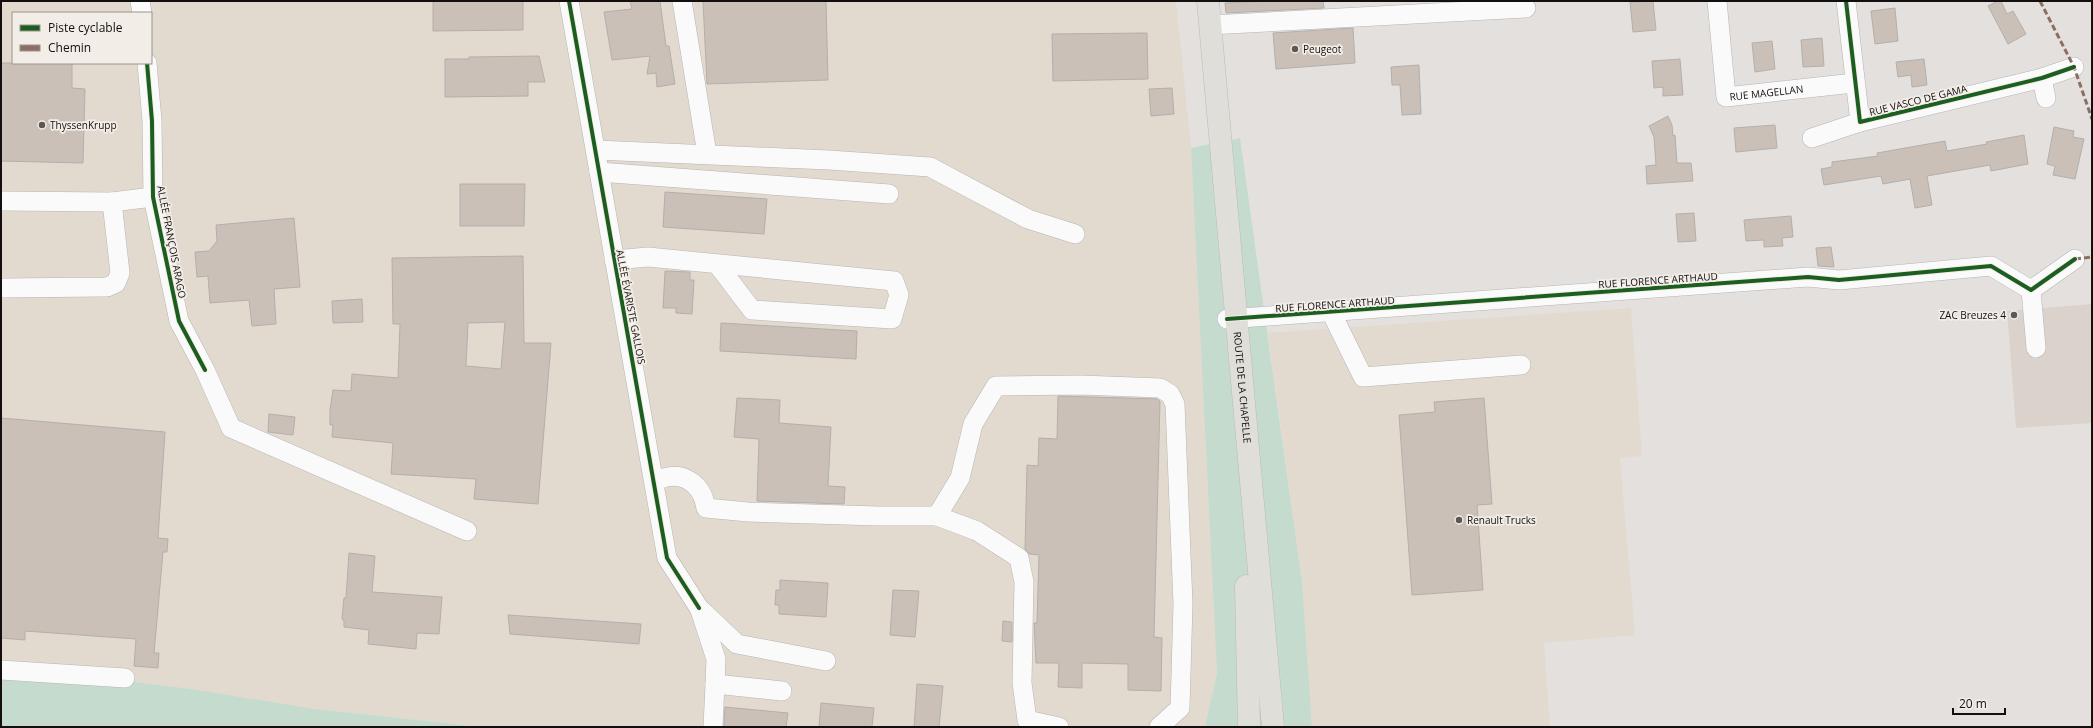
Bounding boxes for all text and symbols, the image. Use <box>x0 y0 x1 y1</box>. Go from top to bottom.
legend <box>12 12 152 64</box>
text: Piste cyclable <box>48 19 123 36</box>
text: Chemin <box>48 39 91 56</box>
place label: Peugeot <box>1303 42 1342 56</box>
marker: Peugeot <box>1290 44 1300 54</box>
street label: RUE VASCO DE GAMA <box>1868 81 1969 119</box>
street label: RUE MAGELLAN <box>1729 82 1804 104</box>
place label: ThyssenKrupp <box>50 118 117 132</box>
marker: ThyssenKrupp <box>37 120 47 130</box>
street label: ALLÉE FRANÇOIS ARAGO <box>154 184 190 300</box>
street label: ALLÉE ÉVARISTE GALLOIS <box>613 248 649 366</box>
street label: RUE FLORENCE ARTHAUD <box>1598 269 1718 291</box>
street label: RUE FLORENCE ARTHAUD <box>1275 293 1395 315</box>
place label: ZAC Breuzes 4 <box>1939 308 2006 322</box>
marker: ZAC Breuzes 4 <box>2009 310 2019 320</box>
street label: ROUTE DE LA CHAPELLE <box>1231 331 1255 444</box>
place label: Renault Trucks <box>1467 513 1536 527</box>
marker: Renault Trucks <box>1454 515 1464 525</box>
scale bar <box>1953 690 2005 716</box>
text: 20 m <box>1959 695 1987 712</box>

